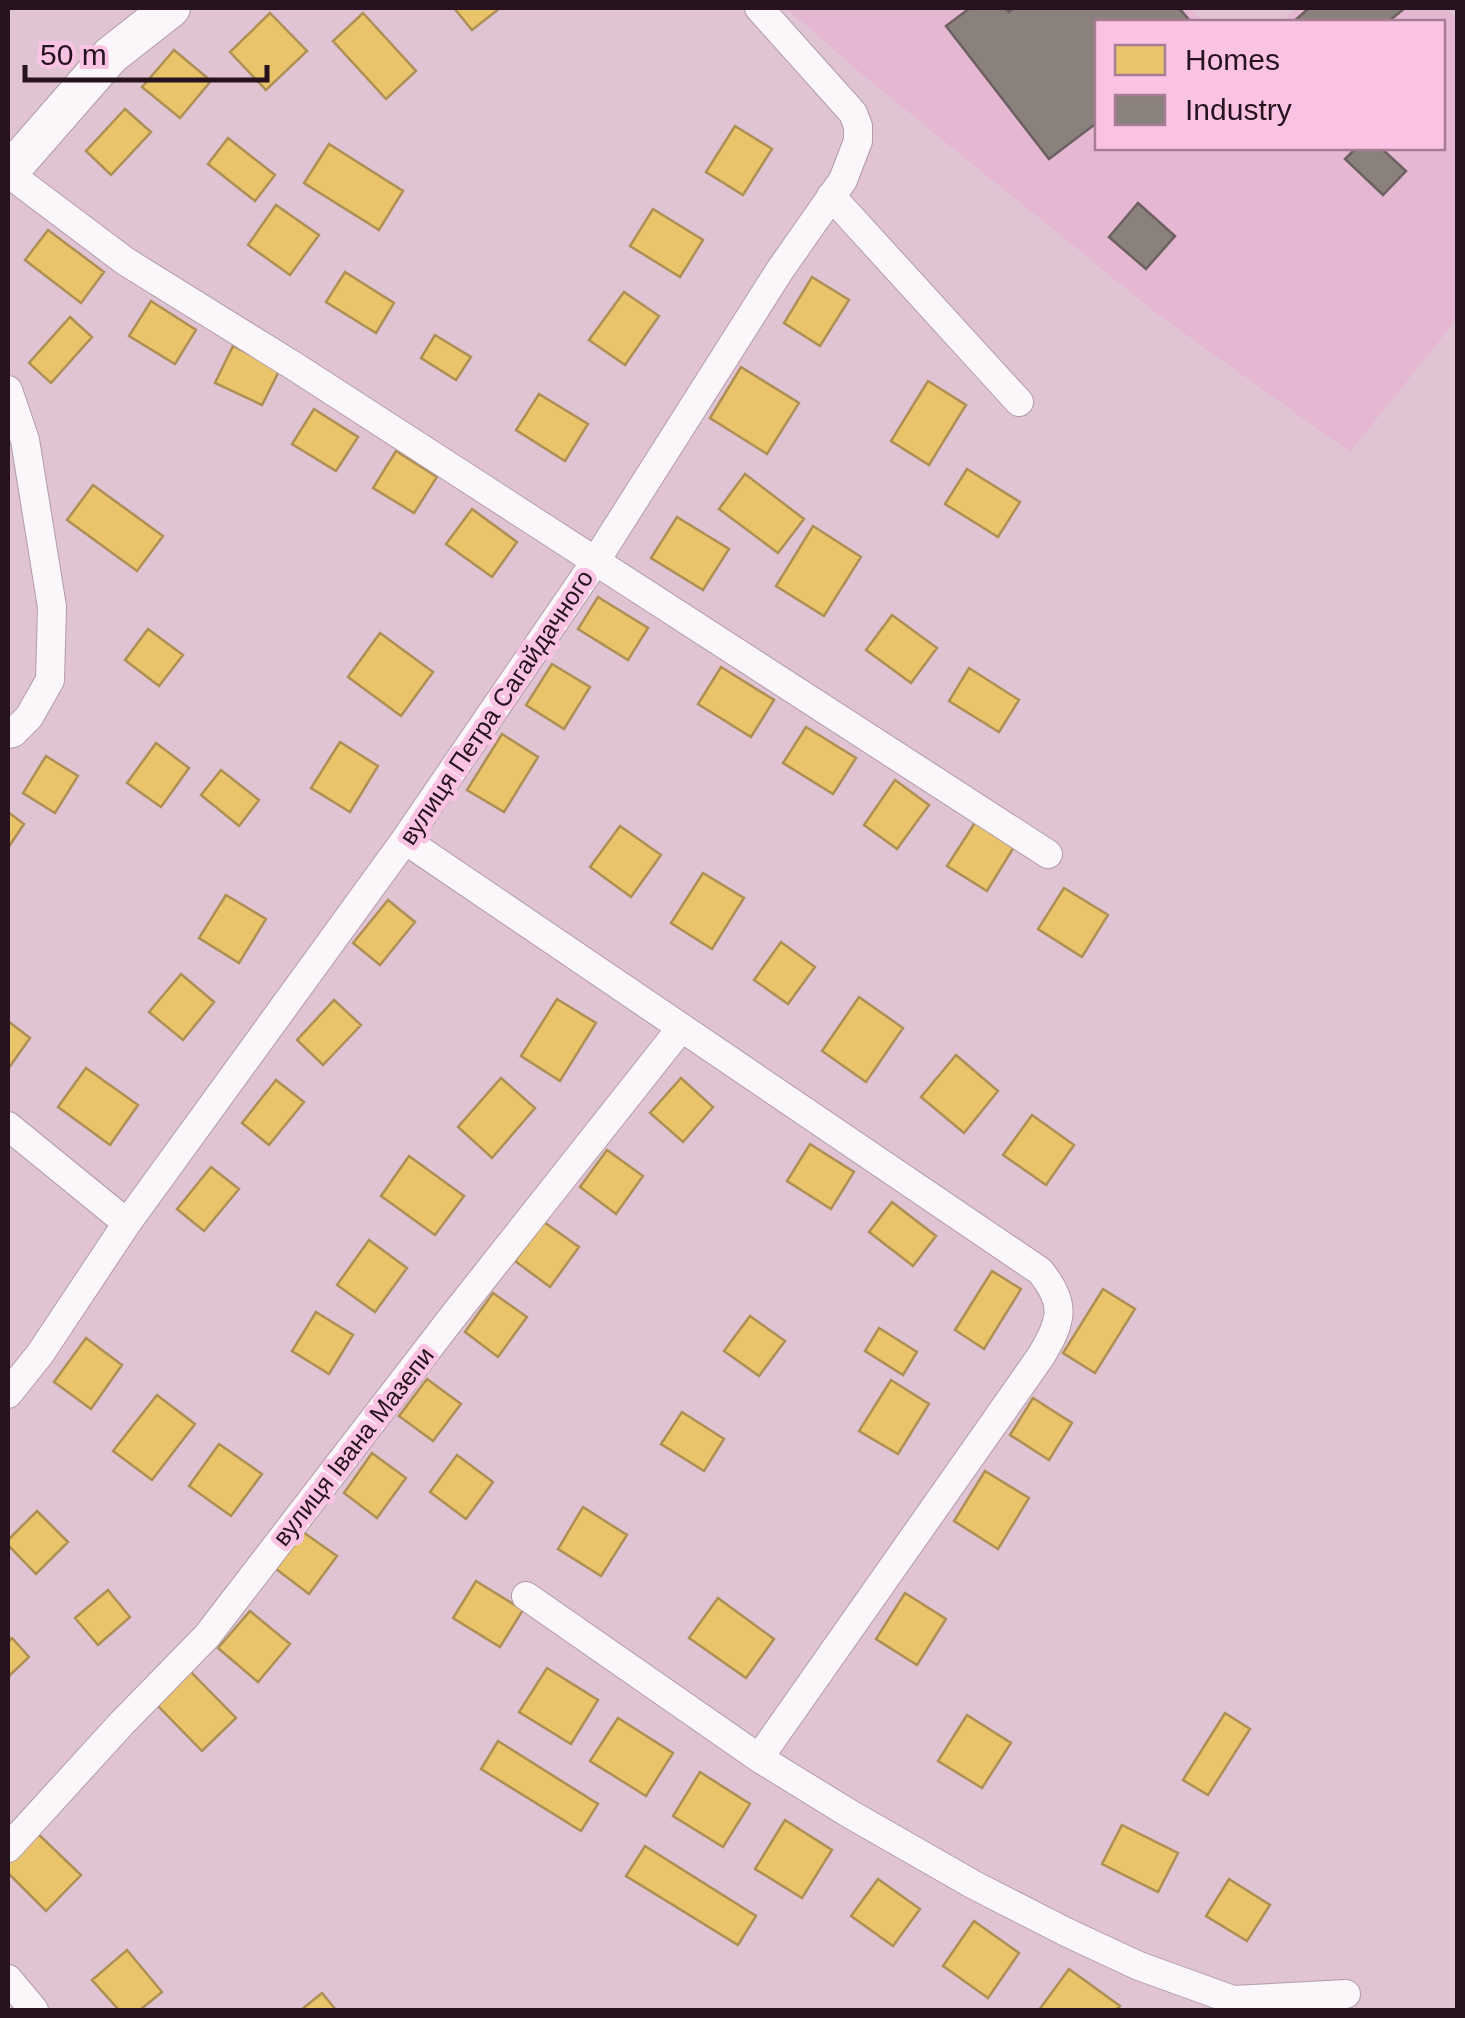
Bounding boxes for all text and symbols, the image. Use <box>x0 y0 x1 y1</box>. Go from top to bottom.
scale bar <box>25 20 268 82</box>
legend <box>1095 20 1445 150</box>
text: 50 m <box>40 38 107 71</box>
text: Homes <box>1185 43 1280 76</box>
text: Industry <box>1185 93 1292 126</box>
street label: вулиця Петра Сагайдачного <box>393 564 599 850</box>
street label: вулиця Івана Мазепи <box>267 1341 439 1551</box>

